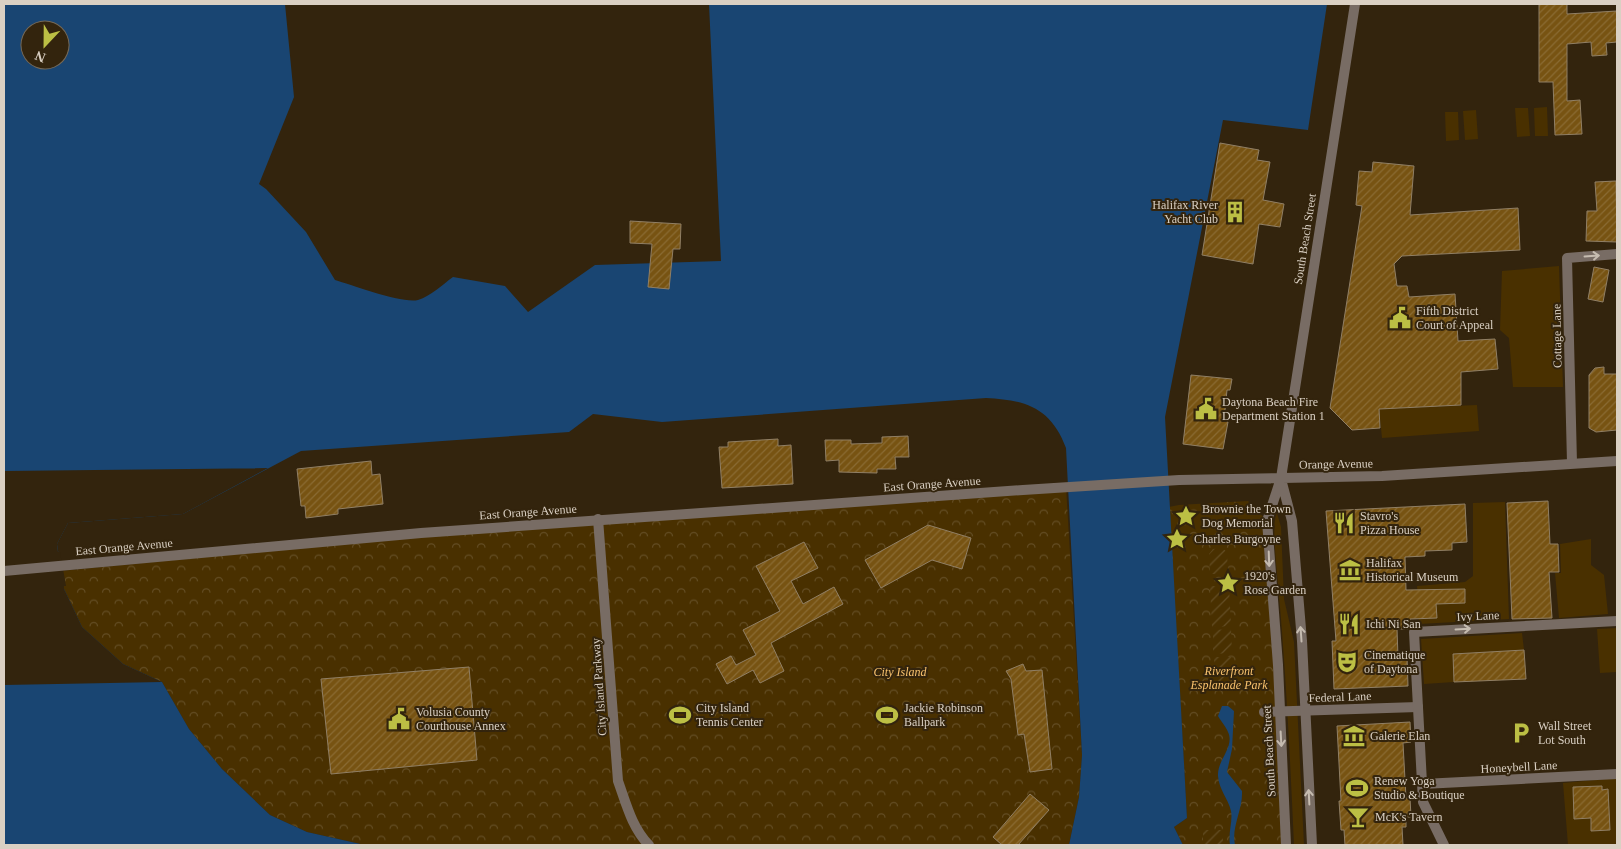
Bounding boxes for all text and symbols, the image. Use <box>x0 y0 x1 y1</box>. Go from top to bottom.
north arrow <box>20 20 70 70</box>
text: N <box>33 48 48 65</box>
street label: South Beach Street <box>1291 192 1319 286</box>
place label: Halifax River Yacht Club <box>1152 198 1218 226</box>
building icon: Halifax River Yacht Club <box>1222 199 1248 225</box>
one-way arrow <box>1584 251 1600 261</box>
place label: Fifth District Court of Appeal <box>1416 304 1494 332</box>
street label: Cottage Lane <box>1549 304 1565 368</box>
public building icon: Fifth District Court of Appeal <box>1387 305 1413 331</box>
place label: Daytona Beach Fire Department Station 1 <box>1222 395 1325 423</box>
public building icon: Daytona Beach Fire Department Station 1 <box>1193 396 1219 422</box>
street label: Orange Avenue <box>1299 456 1373 472</box>
street label: East Orange Avenue <box>883 474 981 494</box>
street label: East Orange Avenue <box>479 502 577 522</box>
place label: Brownie the Town Dog Memorial <box>1202 502 1291 530</box>
place icon: Brownie the Town Dog Memorial <box>1173 503 1199 529</box>
place label: Stavro's Pizza House <box>1360 509 1420 537</box>
restaurant icon: Stavro's Pizza House <box>1331 510 1357 536</box>
place icon: Charles Burgoyne <box>1164 526 1190 552</box>
place label: Charles Burgoyne <box>1194 532 1281 546</box>
street label: East Orange Avenue <box>75 536 173 558</box>
one-way arrow <box>1264 551 1273 567</box>
place label: Halifax Historical Museum <box>1366 556 1459 584</box>
museum icon: Halifax Historical Museum <box>1337 557 1363 583</box>
place label: 1920's Rose Garden <box>1244 569 1306 597</box>
place icon: 1920's Rose Garden <box>1215 570 1241 596</box>
street label: Ivy Lane <box>1456 608 1500 624</box>
restaurant icon: Ichi Ni San <box>1336 611 1362 637</box>
place label: Ichi Ni San <box>1366 617 1421 631</box>
one-way arrow <box>1455 625 1471 634</box>
one-way arrow <box>1296 627 1306 643</box>
street label: City Island Parkway <box>589 638 609 736</box>
place label: Cinematique of Daytona <box>1364 648 1425 676</box>
theatre icon: Cinematique of Daytona <box>1334 649 1360 675</box>
park label: Riverfront Esplanade Park <box>1190 664 1268 692</box>
park label: City Island <box>874 665 927 679</box>
street label: Federal Lane <box>1308 689 1372 705</box>
place label: City Island Tennis Center <box>696 701 763 729</box>
place label: Jackie Robinson Ballpark <box>904 701 983 729</box>
sports icon: City Island Tennis Center <box>667 702 693 728</box>
sports icon: Jackie Robinson Ballpark <box>874 702 900 728</box>
street label: South Beach Street <box>1260 704 1278 797</box>
place label: Volusia County Courthouse Annex <box>416 705 506 733</box>
public building icon: Volusia County Courthouse Annex <box>386 706 412 732</box>
place label: Wall Street Lot South <box>1538 719 1592 747</box>
parking icon: Wall Street Lot South <box>1508 720 1534 746</box>
museum icon: Galerie Elan <box>1341 723 1367 749</box>
place label: Galerie Elan <box>1370 729 1430 743</box>
one-way arrow <box>1277 731 1286 747</box>
street label: Honeybell Lane <box>1480 758 1558 776</box>
place label: Renew Yoga Studio & Boutique <box>1374 774 1465 802</box>
sports icon: Renew Yoga Studio & Boutique <box>1344 775 1370 801</box>
one-way arrow <box>1305 789 1314 805</box>
bar icon: McK's Tavern <box>1345 804 1371 830</box>
place label: McK's Tavern <box>1375 810 1442 824</box>

